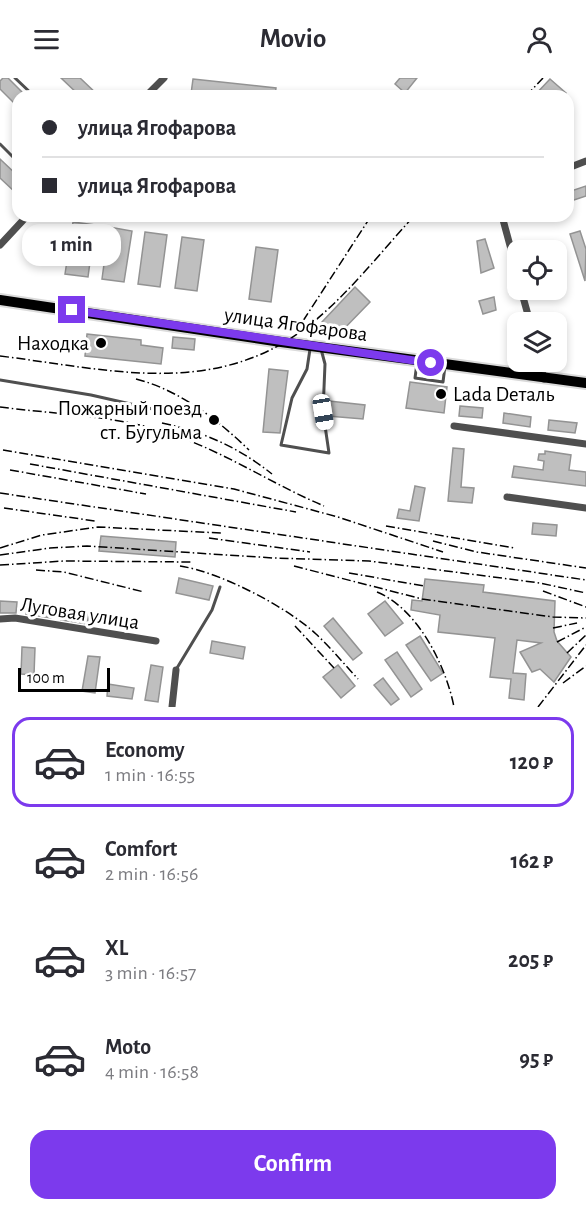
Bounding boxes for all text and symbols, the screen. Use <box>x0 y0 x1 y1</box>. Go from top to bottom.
icon: menu <box>30 23 63 56</box>
icon: person <box>523 23 556 56</box>
text: Movio <box>260 25 326 52</box>
text: улица Ягофарова <box>78 117 236 139</box>
text: улица Ягофарова <box>78 175 236 197</box>
callout: 1 min <box>22 223 122 265</box>
text: 1 min <box>50 235 93 255</box>
map controls <box>507 240 567 372</box>
button: locate <box>507 240 567 300</box>
route end <box>58 296 85 323</box>
street label: улица Ягофарова <box>222 304 369 345</box>
button: layers <box>507 312 567 372</box>
place label: Находка <box>17 333 89 354</box>
marker: Находка <box>94 336 108 350</box>
route start <box>417 349 444 376</box>
place label: Lada Dеталь <box>453 384 554 405</box>
marker: Lada Dеталь <box>434 387 448 401</box>
car <box>311 393 335 431</box>
place label: Пожарный поезд ст. Бугульма <box>57 398 202 443</box>
marker: Пожарный поезд ст. Бугульма <box>207 413 221 427</box>
street label: Луговая улица <box>19 594 141 633</box>
scale bar <box>18 665 110 692</box>
text: 100 m <box>27 670 65 686</box>
icon: car <box>33 735 87 789</box>
text: Economy <box>105 739 185 761</box>
text: 120 ₽ <box>510 751 553 773</box>
text: 1 min · 16:55 <box>105 765 195 785</box>
icon: car <box>33 834 87 888</box>
text: Comfort <box>105 838 177 860</box>
text: 162 ₽ <box>510 850 553 872</box>
text: 2 min · 16:56 <box>105 864 198 884</box>
icon: car <box>33 933 87 987</box>
text: XL <box>105 937 128 959</box>
text: 205 ₽ <box>508 949 553 971</box>
text: 3 min · 16:57 <box>105 963 196 983</box>
icon: car <box>33 1032 87 1086</box>
text: Moto <box>105 1036 151 1058</box>
text: 95 ₽ <box>519 1048 553 1070</box>
text: 4 min · 16:58 <box>105 1062 199 1082</box>
button: Confirm <box>30 1130 556 1199</box>

